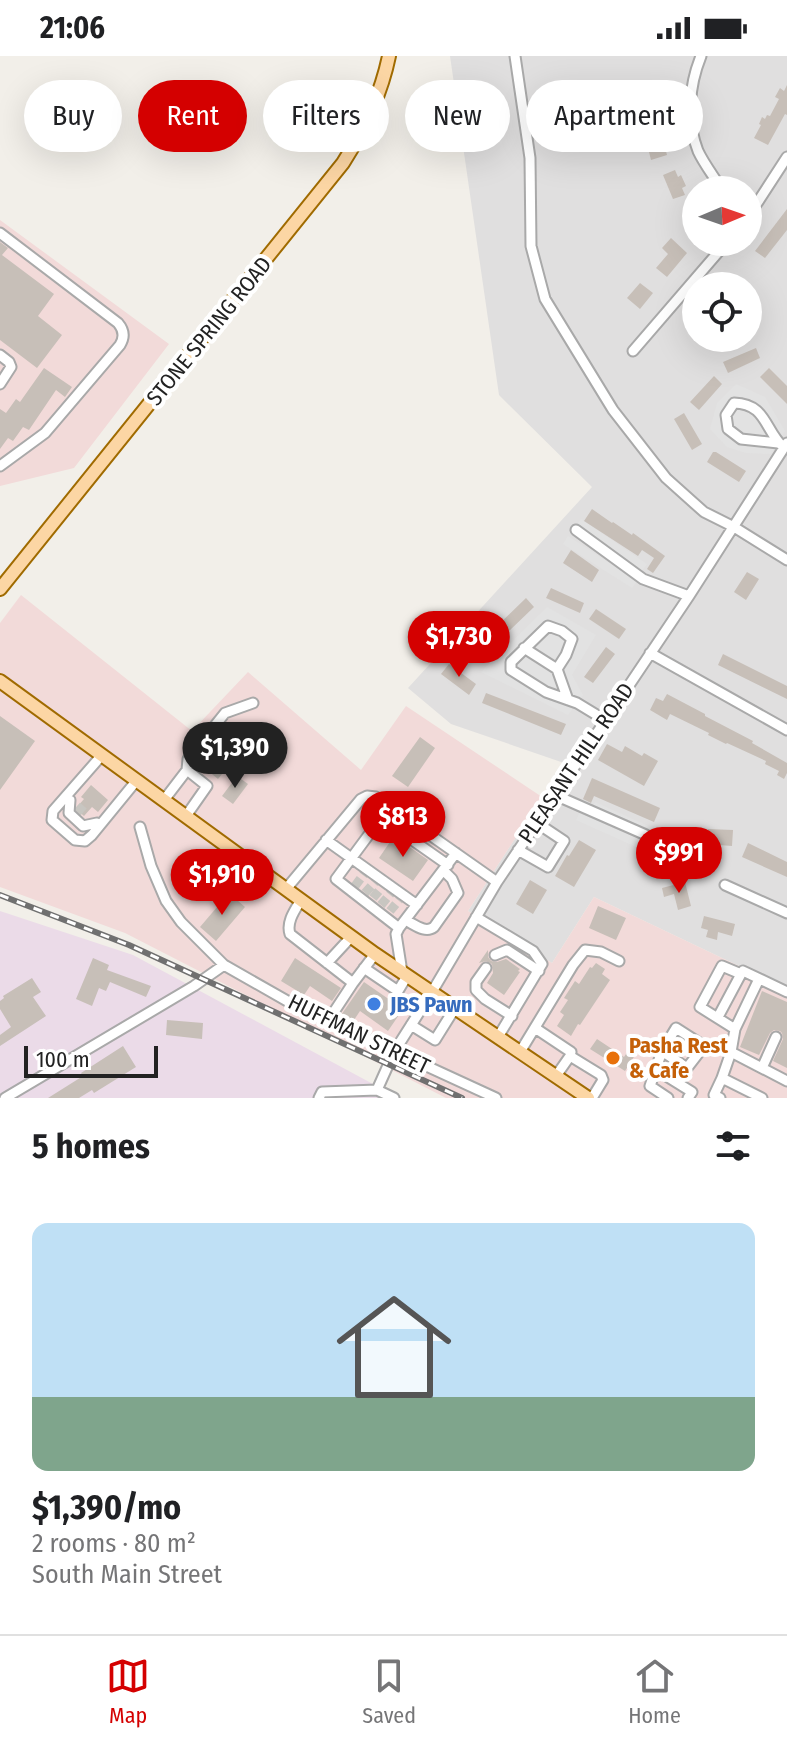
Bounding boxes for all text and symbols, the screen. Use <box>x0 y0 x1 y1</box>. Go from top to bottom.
text: 21:06 <box>40 10 105 46</box>
chip: Buy <box>24 80 122 152</box>
chip: Rent <box>138 80 247 152</box>
chip: Filters <box>263 80 389 152</box>
chip: New <box>405 80 510 152</box>
chip: Apartment <box>526 80 703 152</box>
north arrow <box>682 176 762 256</box>
map controls <box>682 176 762 352</box>
street label: STONE SPRING ROAD <box>141 251 277 411</box>
button: locate <box>682 272 762 352</box>
pin: $1,730 <box>394 611 524 679</box>
text: $1,730 <box>426 621 492 652</box>
street label: PLEASANT HILL ROAD <box>512 678 640 848</box>
pin: $1,390 <box>170 722 300 790</box>
text: $1,390 <box>200 732 270 763</box>
pin: $813 <box>356 791 450 859</box>
text: $813 <box>378 801 428 832</box>
pin: $991 <box>632 827 726 895</box>
text: $991 <box>654 837 704 868</box>
pin: $1,910 <box>157 849 287 917</box>
text: $1,910 <box>189 859 255 890</box>
street label: HUFFMAN STREET <box>284 988 435 1080</box>
place label: JBS Pawn <box>389 991 473 1018</box>
marker: JBS Pawn <box>365 995 383 1013</box>
place label: Pasha Rest & Cafe <box>629 1032 728 1084</box>
scale bar <box>24 1042 158 1078</box>
text: 100 m <box>36 1046 90 1073</box>
marker: Pasha Rest & Cafe <box>604 1049 622 1067</box>
icon: filters <box>711 1124 755 1168</box>
text: 5 homes <box>32 1126 150 1167</box>
icon: home <box>322 1275 466 1419</box>
text: $1,390/mo <box>32 1487 181 1528</box>
text: 2 rooms · 80 m² <box>32 1528 196 1559</box>
text: South Main Street <box>32 1559 222 1590</box>
tab: Map <box>106 1654 150 1729</box>
tab: Saved <box>362 1654 416 1729</box>
tab: Home <box>628 1654 681 1729</box>

